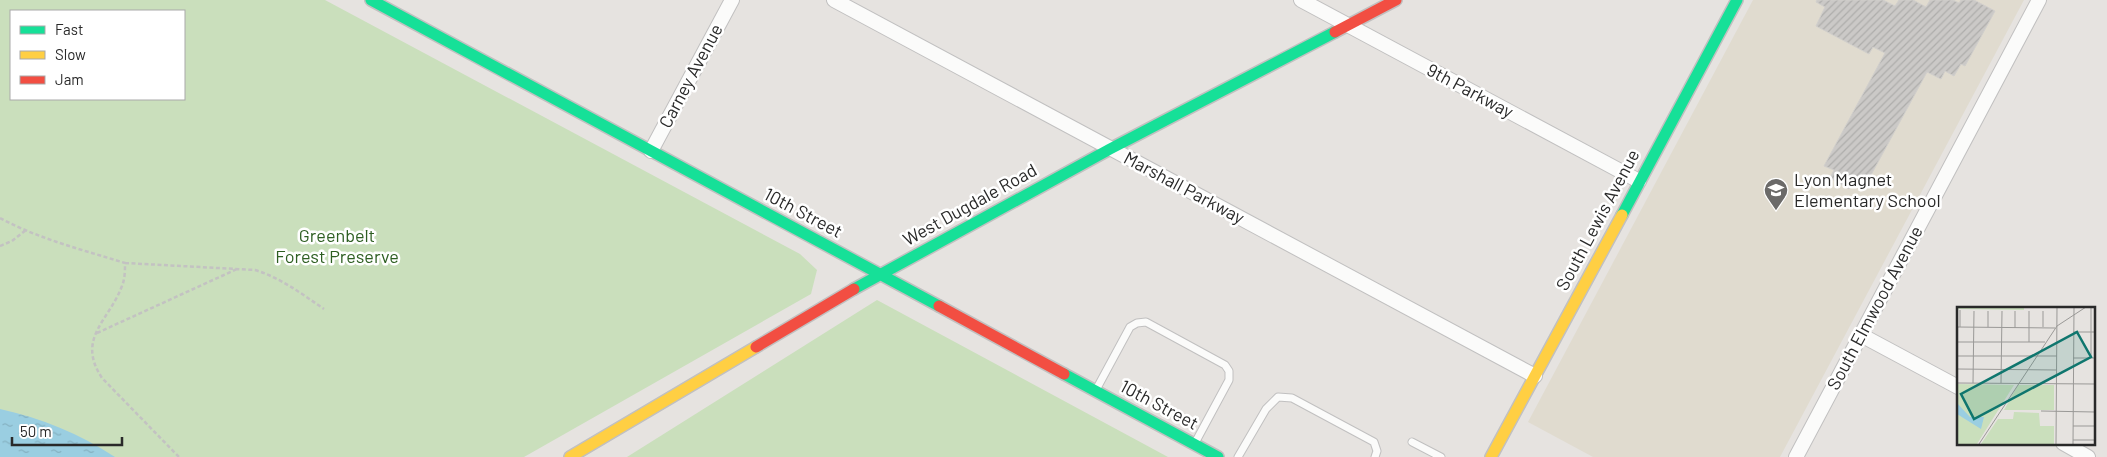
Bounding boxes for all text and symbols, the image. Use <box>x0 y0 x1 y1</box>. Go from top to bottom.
legend <box>10 10 185 100</box>
text: Fast <box>55 20 83 38</box>
street label: Carney Avenue <box>654 20 727 131</box>
text: Slow <box>55 45 86 63</box>
street label: 9th Parkway <box>1423 58 1517 122</box>
text: Jam <box>55 70 84 88</box>
street label: South Lewis Avenue <box>1551 145 1644 294</box>
street label: Marshall Parkway <box>1120 146 1249 228</box>
street label: West Dugdale Road <box>899 158 1040 250</box>
place label: Lyon Magnet Elementary School <box>1794 168 1941 211</box>
school or university icon: Lyon Magnet Elementary School <box>1763 177 1789 211</box>
street label: 10th Street <box>761 182 846 242</box>
street label: South Elmwood Avenue <box>1822 222 1927 393</box>
park label: Greenbelt Forest Preserve <box>275 224 399 267</box>
inset map <box>1957 307 2094 444</box>
street label: 10th Street <box>1117 374 1202 434</box>
scale bar <box>12 414 122 446</box>
text: 50 m <box>20 422 52 440</box>

